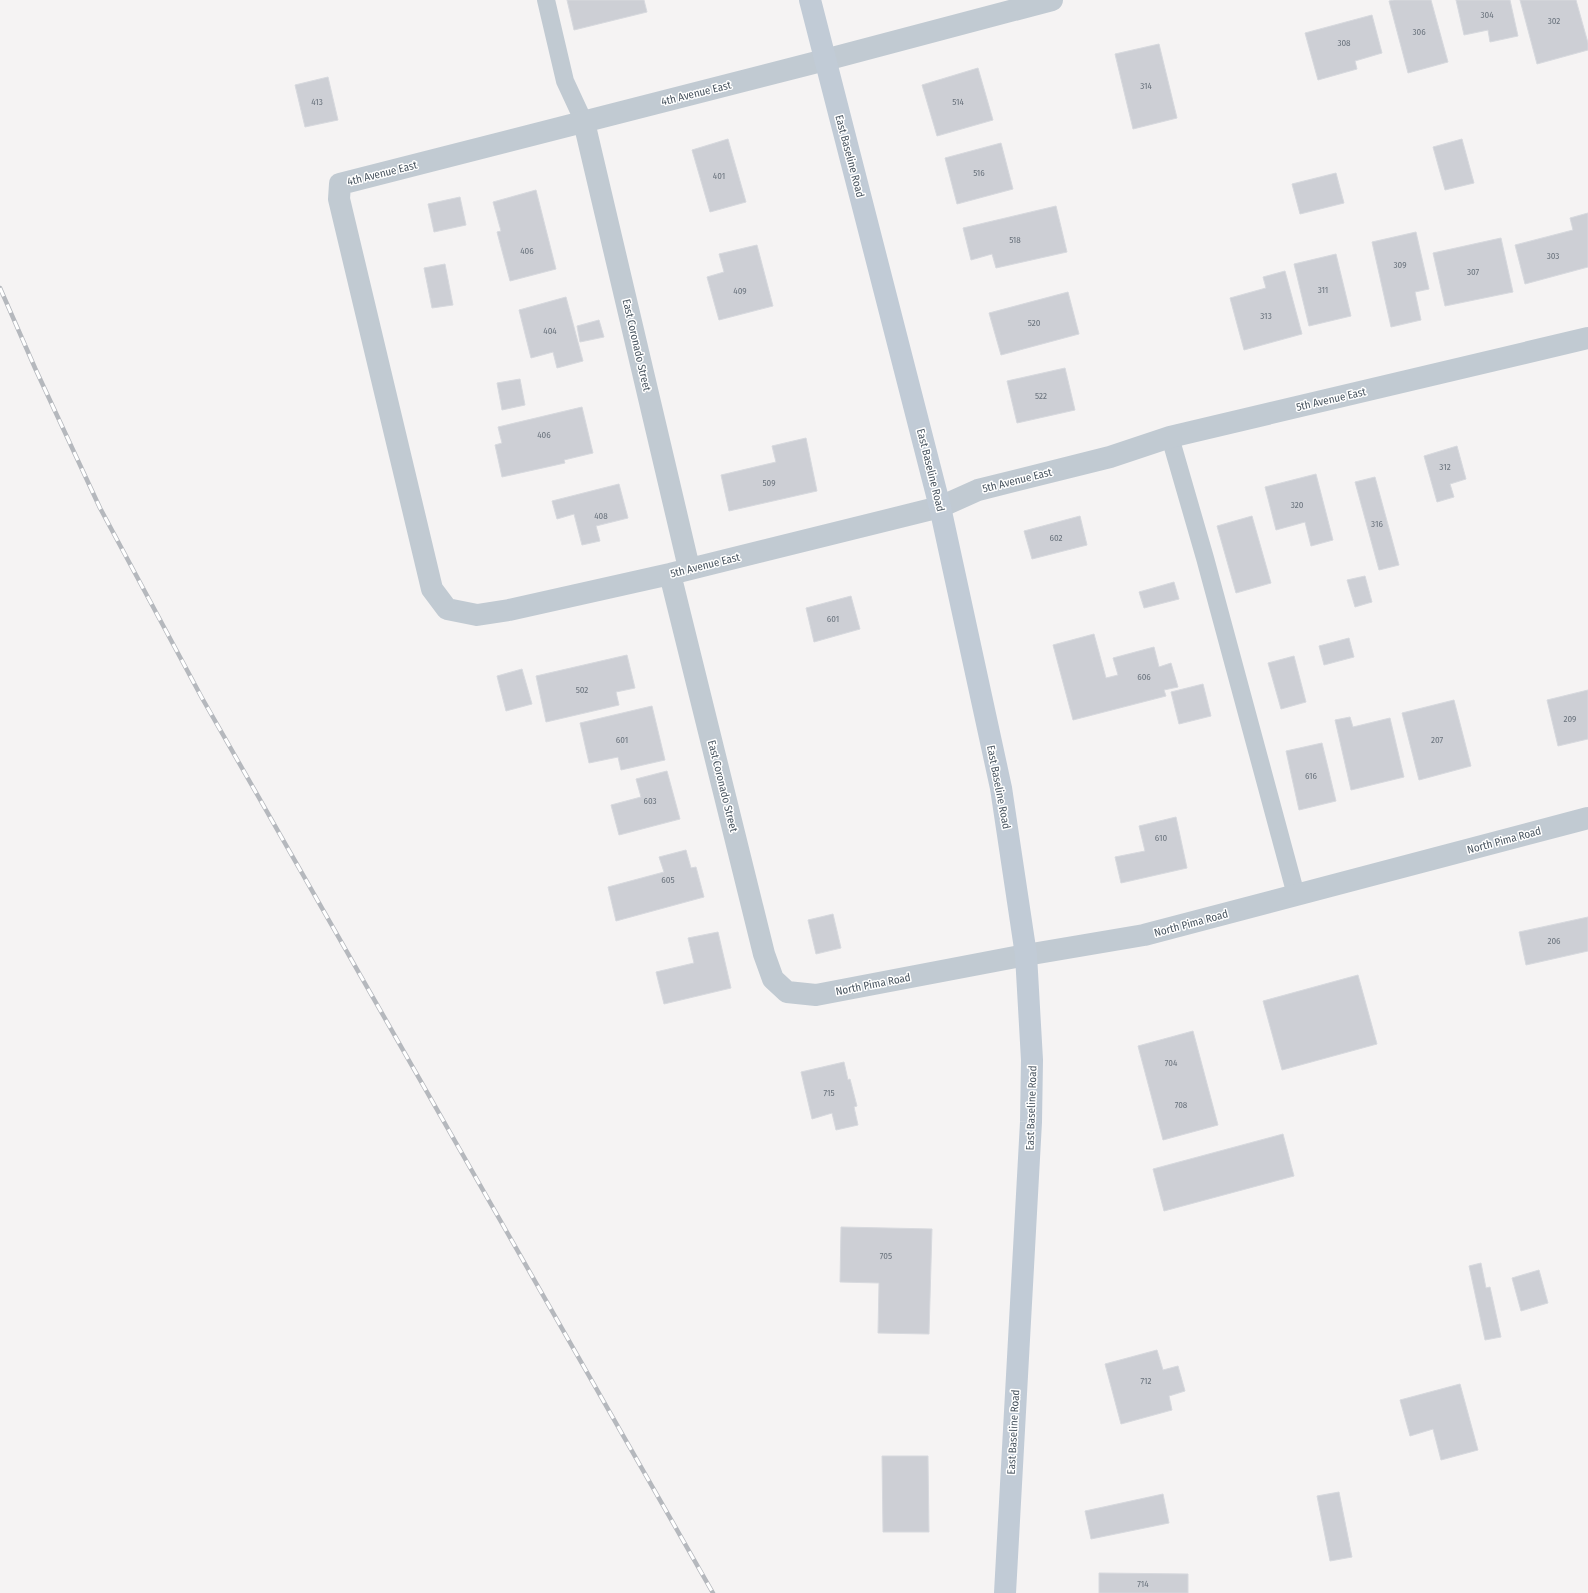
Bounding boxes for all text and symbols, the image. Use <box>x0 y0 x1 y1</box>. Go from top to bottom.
house number: 304 <box>1480 10 1494 20</box>
house number: 302 <box>1548 16 1560 26</box>
house number: 306 <box>1412 27 1426 37</box>
house number: 308 <box>1337 38 1351 48</box>
street label: 4th Avenue East <box>660 78 733 108</box>
house number: 314 <box>1140 81 1152 91</box>
house number: 413 <box>311 97 323 107</box>
house number: 514 <box>952 97 964 107</box>
street label: East Baseline Road <box>832 113 867 199</box>
street label: 4th Avenue East <box>346 158 419 188</box>
house number: 516 <box>973 168 985 178</box>
house number: 401 <box>713 171 725 181</box>
house number: 518 <box>1009 235 1021 245</box>
house number: 406 <box>520 246 534 256</box>
house number: 303 <box>1547 251 1559 261</box>
house number: 309 <box>1393 260 1407 270</box>
house number: 307 <box>1467 267 1479 277</box>
house number: 311 <box>1318 285 1328 295</box>
house number: 409 <box>733 286 747 296</box>
street label: East Coronado Street <box>620 298 654 393</box>
house number: 313 <box>1260 311 1272 321</box>
house number: 520 <box>1028 318 1041 328</box>
house number: 404 <box>543 326 557 336</box>
street label: 5th Avenue East <box>1295 385 1368 414</box>
house number: 522 <box>1035 391 1047 401</box>
street label: East Baseline Road <box>914 427 947 513</box>
house number: 406 <box>537 430 551 440</box>
house number: 312 <box>1439 462 1451 472</box>
street label: 5th Avenue East <box>981 465 1054 495</box>
house number: 509 <box>762 478 776 488</box>
house number: 320 <box>1291 500 1304 510</box>
house number: 408 <box>594 511 608 521</box>
house number: 316 <box>1371 519 1383 529</box>
house number: 602 <box>1049 533 1063 543</box>
street label: 5th Avenue East <box>669 550 742 580</box>
house number: 601 <box>827 614 839 624</box>
house number: 606 <box>1137 672 1151 682</box>
house number: 502 <box>576 685 588 695</box>
house number: 209 <box>1564 714 1576 724</box>
house number: 601 <box>616 735 628 745</box>
house number: 207 <box>1431 735 1443 745</box>
street label: East Coronado Street <box>705 739 740 834</box>
street label: East Baseline Road <box>984 744 1013 830</box>
house number: 616 <box>1305 771 1318 781</box>
house number: 603 <box>643 796 657 806</box>
street label: North Pima Road <box>1466 824 1543 857</box>
house number: 610 <box>1155 833 1167 843</box>
house number: 605 <box>661 875 675 885</box>
street label: North Pima Road <box>1153 907 1230 940</box>
house number: 206 <box>1547 936 1561 946</box>
street label: North Pima Road <box>835 971 912 998</box>
house number: 704 <box>1165 1058 1178 1068</box>
street label: East Baseline Road <box>1024 1065 1039 1151</box>
house number: 715 <box>823 1088 835 1098</box>
house number: 708 <box>1175 1100 1188 1110</box>
house number: 705 <box>880 1251 892 1261</box>
house number: 712 <box>1140 1376 1152 1386</box>
street label: East Baseline Road <box>1005 1389 1022 1475</box>
house number: 714 <box>1137 1579 1149 1589</box>

